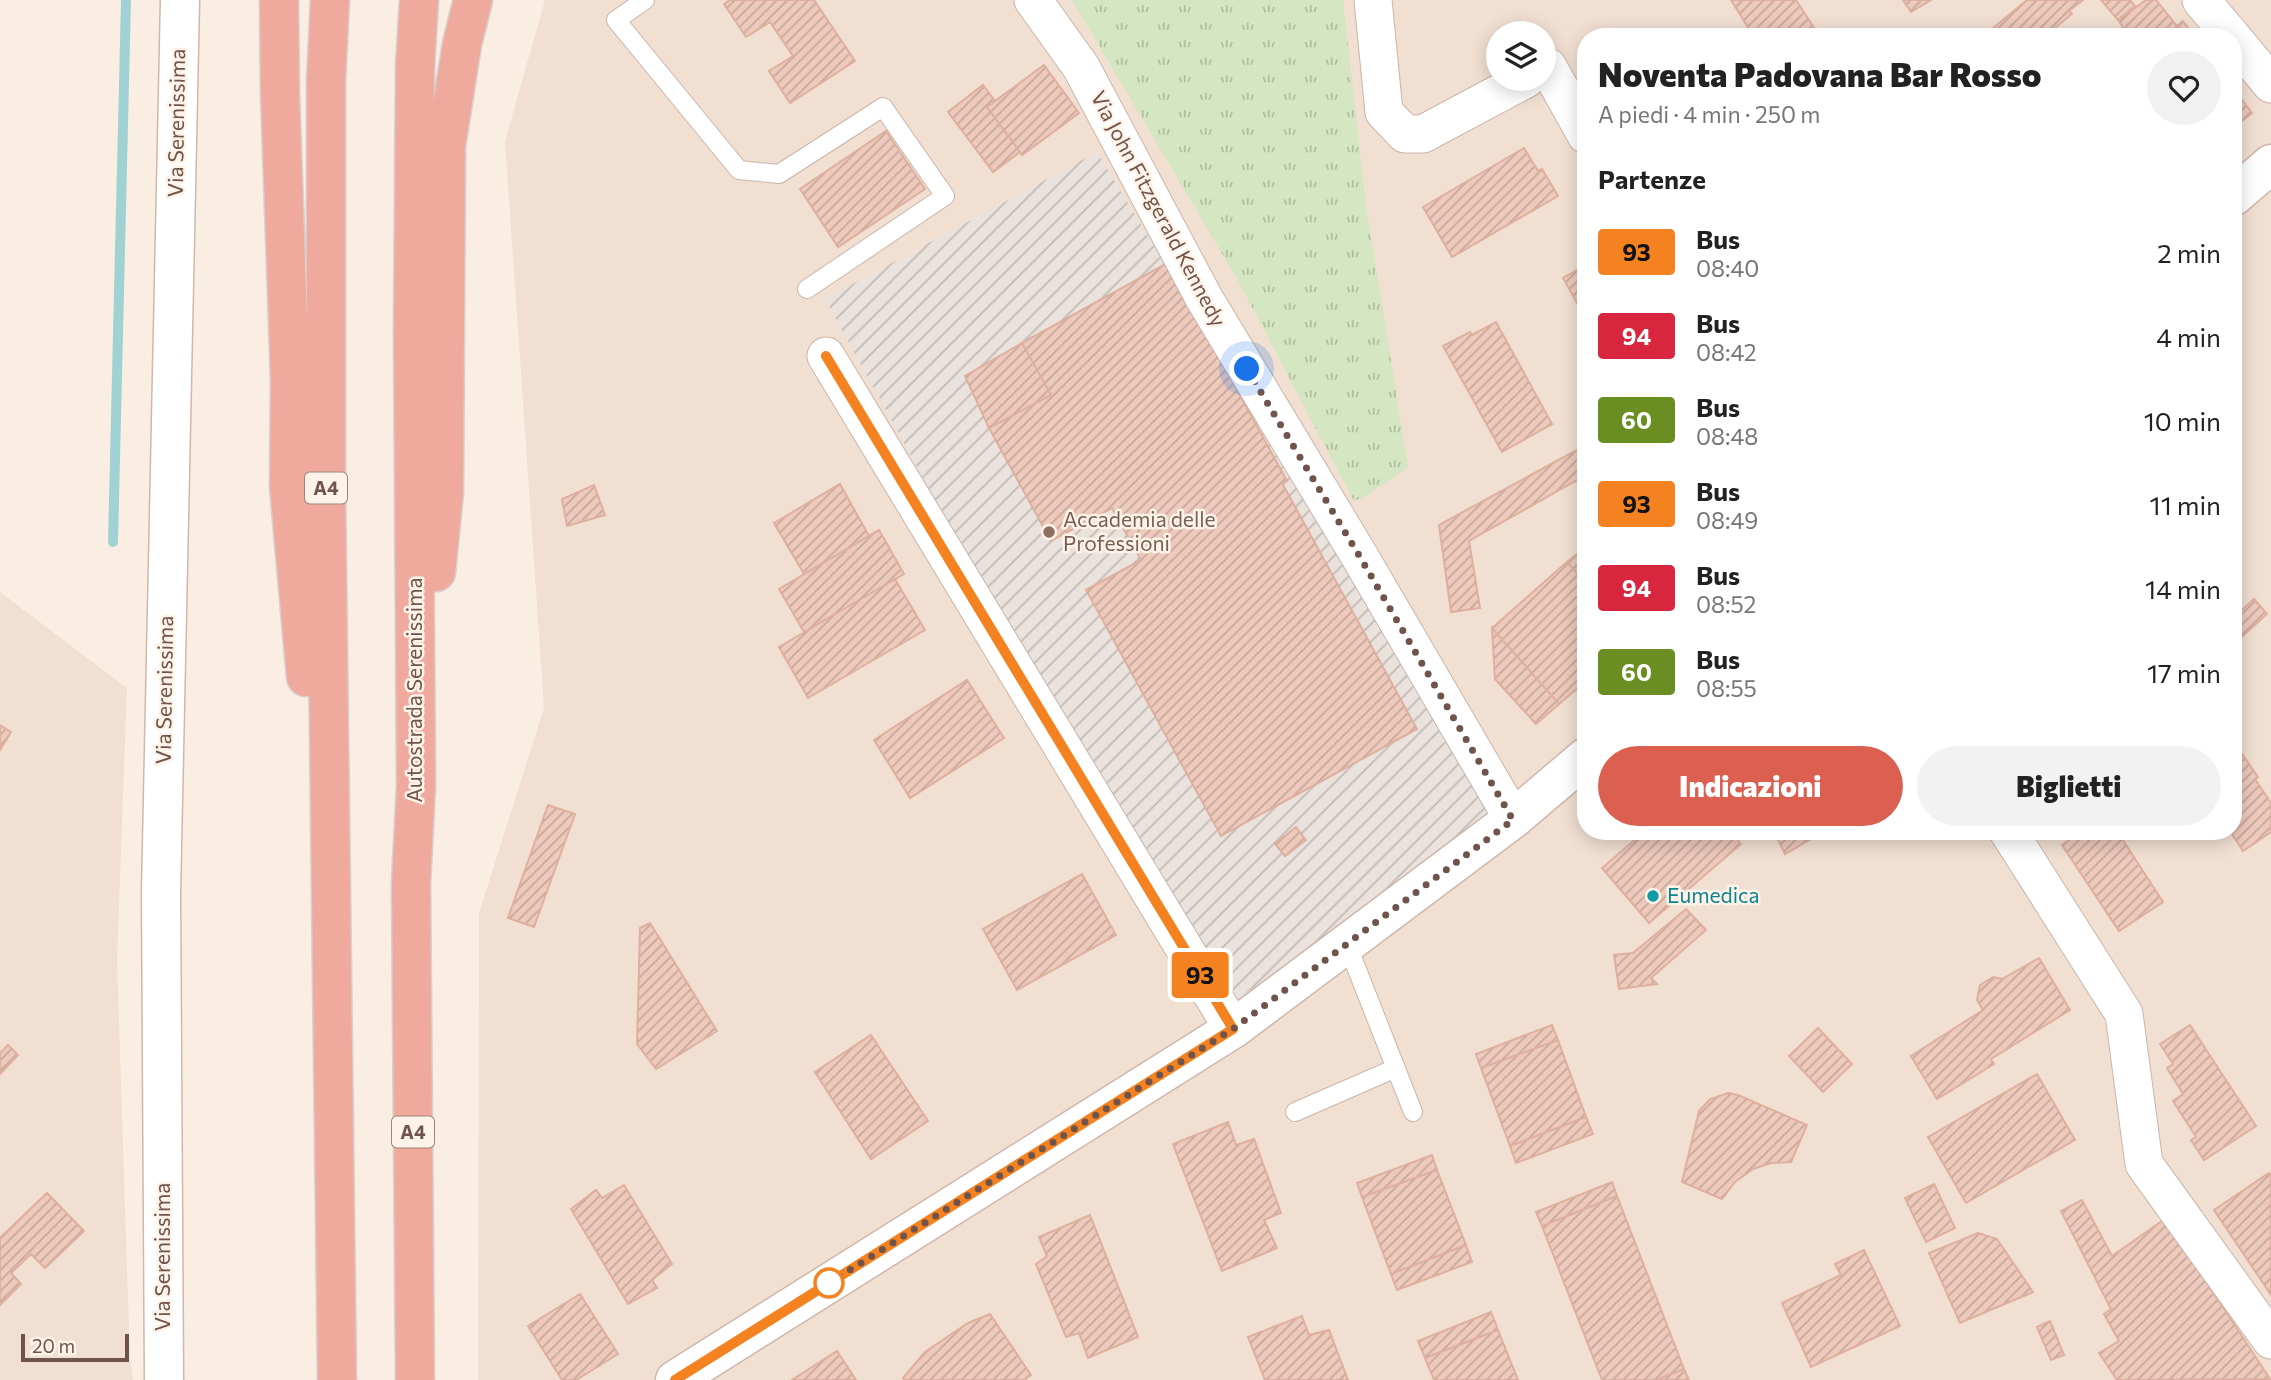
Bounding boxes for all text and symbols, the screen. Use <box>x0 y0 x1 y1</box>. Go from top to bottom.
map controls <box>1486 21 1556 91</box>
button: layers <box>1486 21 1556 91</box>
street label: Via Serenissima <box>162 49 189 197</box>
button: heart <box>2147 51 2221 125</box>
text: Noventa Padovana Bar Rosso <box>1598 53 2041 94</box>
street label: Via John Fitzgerald Kennedy <box>1086 86 1232 331</box>
text: A piedi · 4 min · 250 m <box>1598 100 1820 128</box>
text: Partenze <box>1598 163 1706 194</box>
text: Bus <box>1696 223 1740 254</box>
text: 93 <box>1622 237 1651 266</box>
text: 2 min <box>2157 237 2221 268</box>
text: 08:40 <box>1696 254 1759 282</box>
text: Bus <box>1696 307 1740 338</box>
text: 94 <box>1622 321 1651 350</box>
text: 4 min <box>2156 321 2221 352</box>
text: 08:42 <box>1696 338 1757 366</box>
your location <box>1229 351 1264 386</box>
text: Bus <box>1696 391 1740 422</box>
text: 60 <box>1621 405 1652 434</box>
text: 10 min <box>2144 405 2221 436</box>
text: 08:48 <box>1696 422 1758 450</box>
road number: A4 <box>305 472 347 503</box>
text: Bus <box>1696 475 1740 506</box>
text: 93 <box>1622 489 1651 518</box>
text: 11 min <box>2150 489 2221 520</box>
place label: Accademia delle Professioni <box>1063 506 1216 555</box>
text: 08:49 <box>1696 506 1758 534</box>
marker: Accademia delle Professioni <box>1041 524 1057 540</box>
text: Bus <box>1696 559 1740 590</box>
text: 94 <box>1622 573 1651 602</box>
text: 14 min <box>2145 573 2221 604</box>
street label: Autostrada Serenissima <box>401 578 426 802</box>
text: 08:52 <box>1696 590 1756 618</box>
street label: Via Serenissima <box>150 616 177 764</box>
text: Bus <box>1696 643 1740 674</box>
text: 60 <box>1621 657 1652 686</box>
text: 17 min <box>2147 657 2221 688</box>
text: 08:55 <box>1696 674 1757 702</box>
button: Indicazioni <box>1598 746 1903 826</box>
button: Biglietti <box>1917 746 2221 826</box>
place label: Eumedica <box>1667 882 1759 907</box>
marker: Eumedica <box>1645 888 1661 904</box>
line badge: 93 <box>1168 952 1232 998</box>
text: 93 <box>1186 960 1214 989</box>
road number: A4 <box>392 1116 434 1148</box>
street label: Via Serenissima <box>149 1183 174 1331</box>
unlabelled marker <box>814 1268 844 1298</box>
scale bar <box>21 1331 130 1363</box>
text: 20 m <box>32 1334 75 1357</box>

